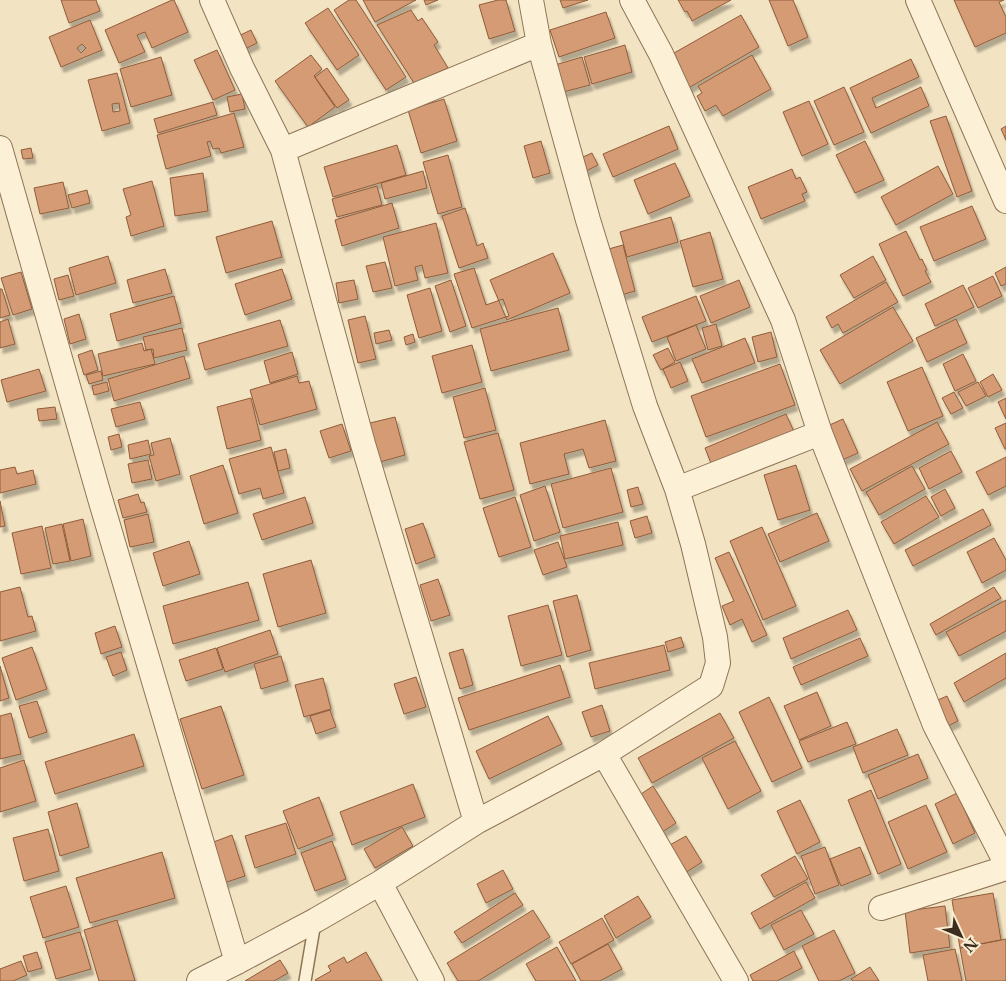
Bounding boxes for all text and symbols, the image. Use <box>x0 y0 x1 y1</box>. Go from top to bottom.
north arrow <box>936 911 986 961</box>
text: N <box>959 934 981 956</box>

